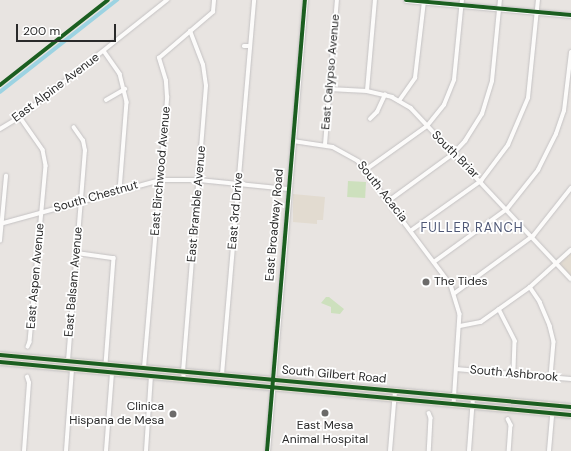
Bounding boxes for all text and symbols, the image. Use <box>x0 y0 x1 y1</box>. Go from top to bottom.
street label: East Calypso Avenue <box>319 14 343 130</box>
scale bar <box>18 16 118 42</box>
text: 200 m <box>23 23 60 39</box>
street label: East Alpine Avenue <box>9 50 103 126</box>
street label: East Birchwood Avenue <box>148 106 174 236</box>
street label: South Briar <box>428 128 482 182</box>
street label: East Bramble Avenue <box>185 145 209 263</box>
street label: South Acacia <box>354 159 410 225</box>
street label: East Broadway Road <box>263 168 287 282</box>
street label: East 3rd Drive <box>225 172 247 250</box>
street label: South Chestnut <box>52 178 140 216</box>
district label: FULLER RANCH <box>420 220 524 236</box>
street label: East Aspen Avenue <box>24 223 48 329</box>
street label: East Balsam Avenue <box>62 226 86 338</box>
place label: The Tides <box>434 275 488 289</box>
marker: The Tides <box>421 277 431 287</box>
street label: South Gilbert Road <box>281 363 387 387</box>
street label: South Ashbrook <box>469 363 559 385</box>
place label: Clinica Hispana de Mesa <box>69 400 164 428</box>
marker: Clinica Hispana de Mesa <box>167 408 179 420</box>
marker: East Mesa Animal Hospital <box>320 408 330 418</box>
place label: East Mesa Animal Hospital <box>282 419 368 447</box>

